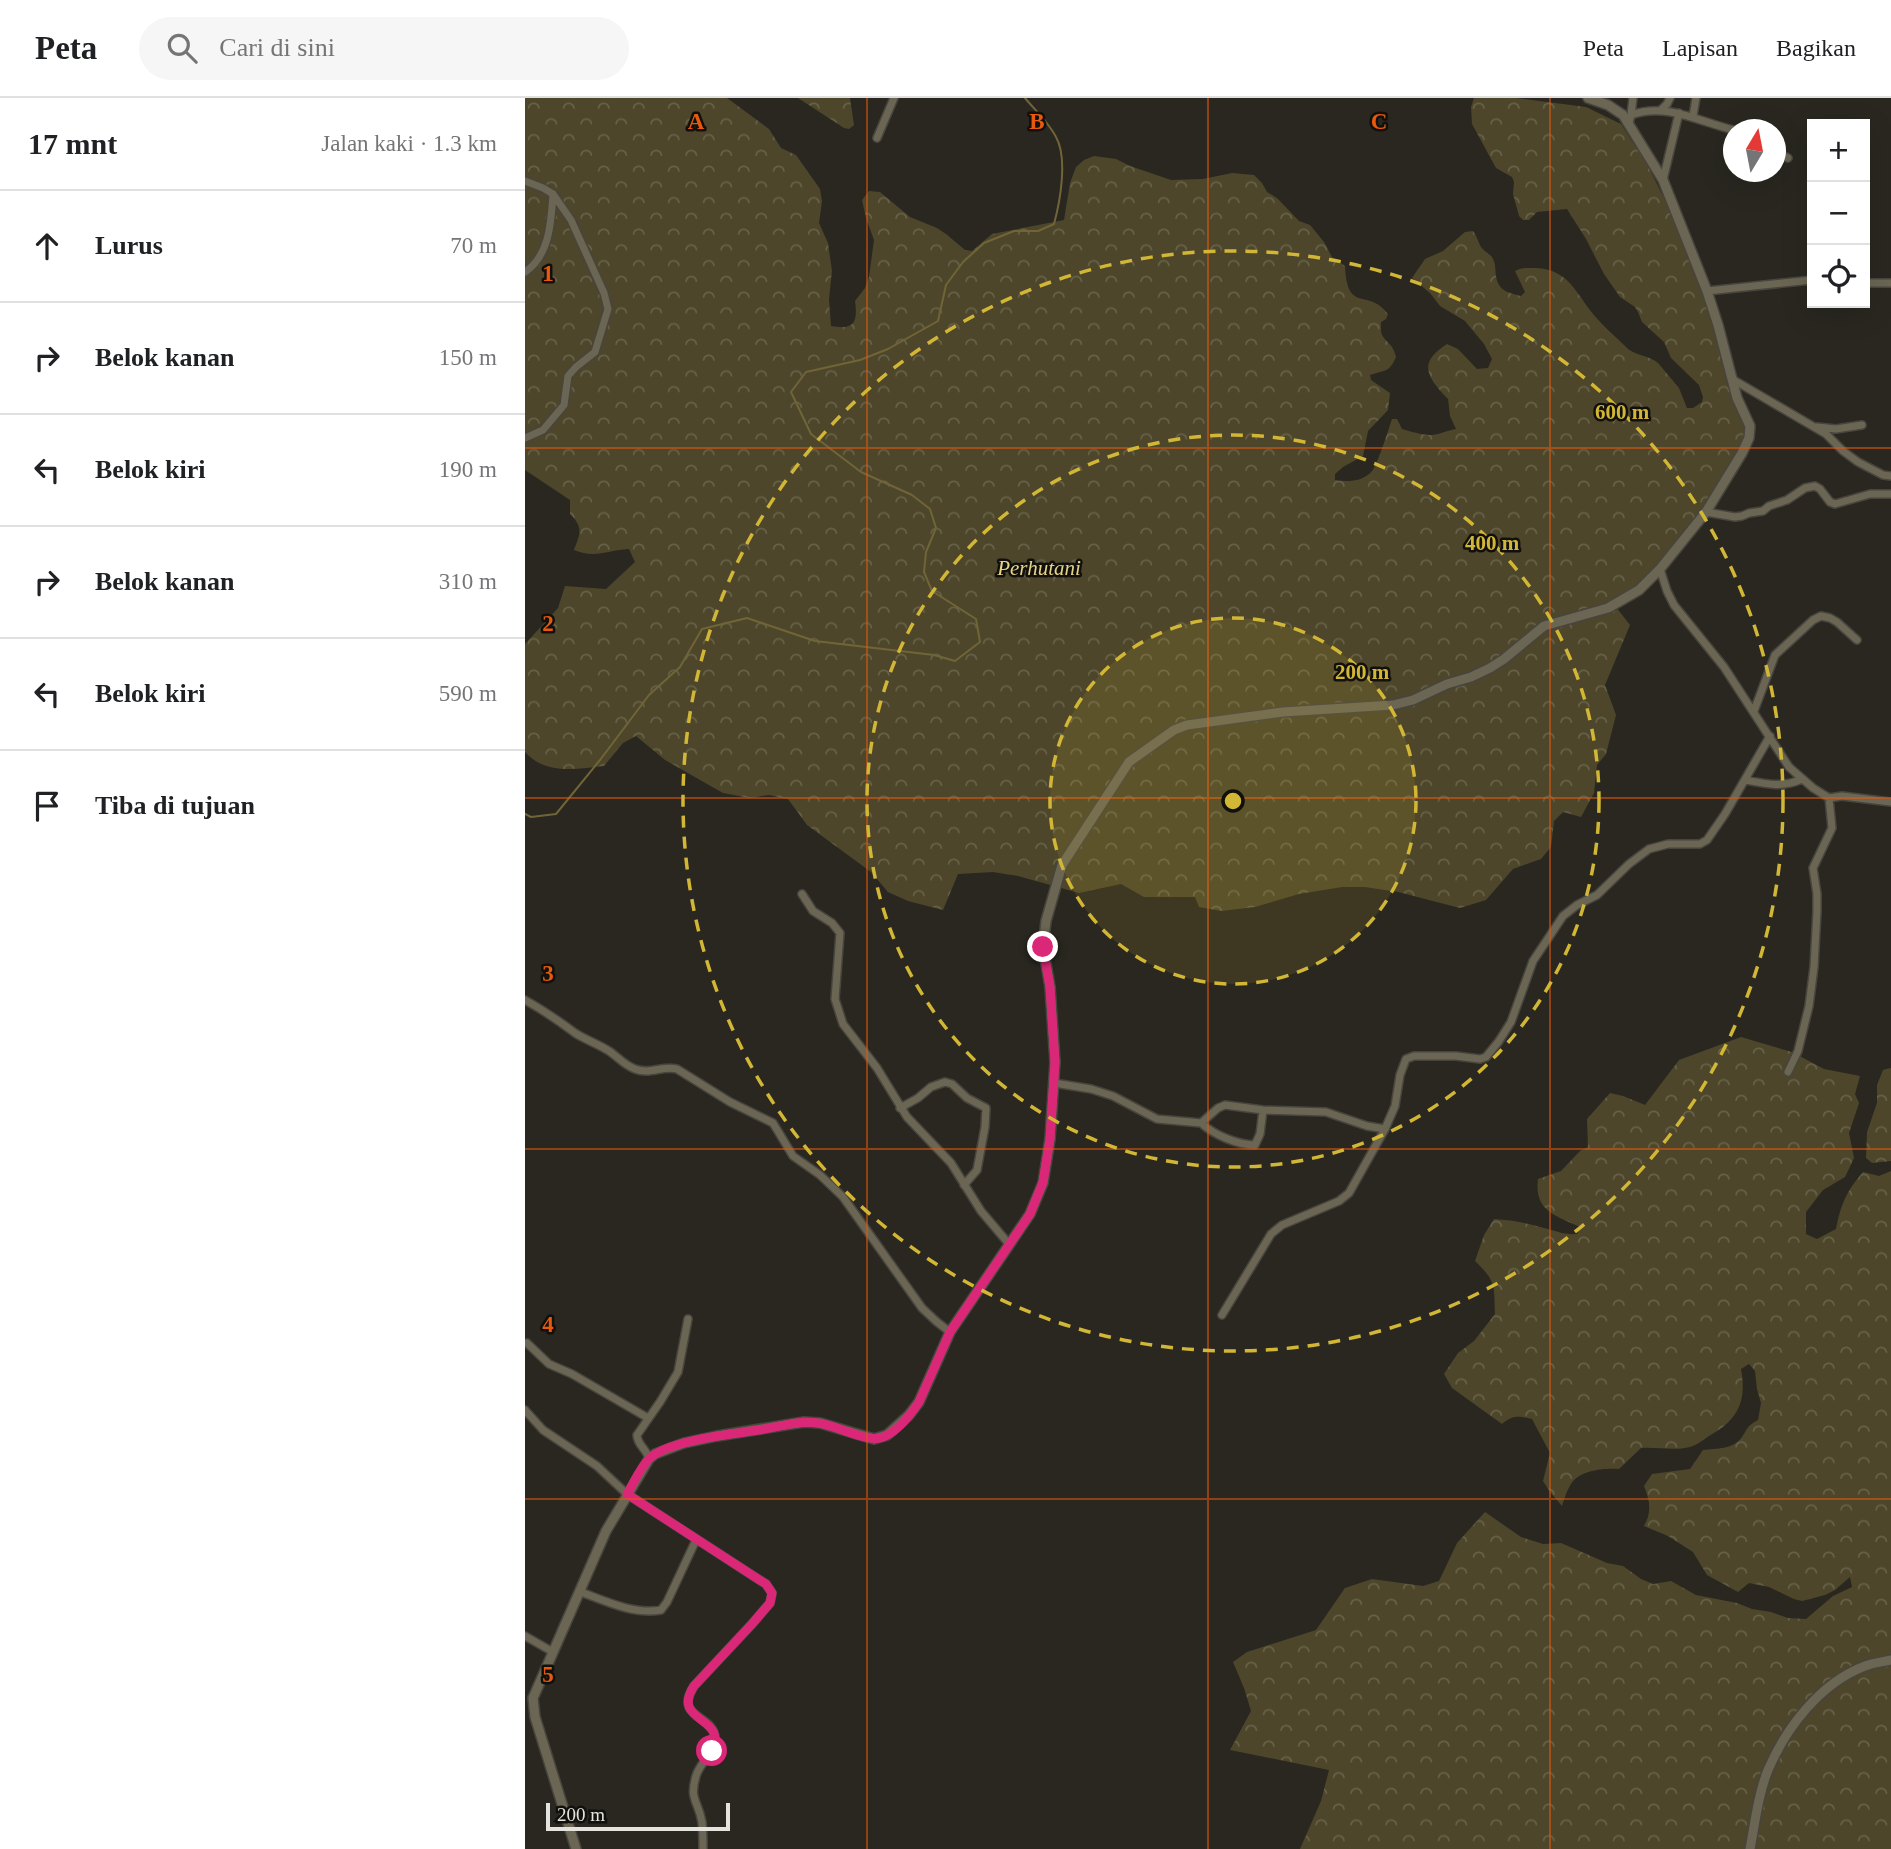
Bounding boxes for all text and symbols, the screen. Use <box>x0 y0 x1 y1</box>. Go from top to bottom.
search box <box>139 17 629 80</box>
icon: search <box>163 29 201 67</box>
text: Peta <box>35 30 97 66</box>
text: Cari di sini <box>219 33 335 62</box>
text: Peta <box>1583 35 1624 61</box>
text: Lapisan <box>1662 35 1738 61</box>
text: Bagikan <box>1776 35 1856 61</box>
text: A <box>688 109 705 134</box>
text: B <box>1029 109 1045 134</box>
text: C <box>1371 109 1387 134</box>
north arrow <box>1723 119 1786 182</box>
map controls <box>1807 119 1870 308</box>
button: + <box>1807 119 1870 182</box>
text: 17 mnt <box>28 127 117 160</box>
text: Jalan kaki · 1.3 km <box>321 131 497 156</box>
button: − <box>1807 182 1870 245</box>
icon: ahead <box>28 227 66 265</box>
text: Lurus <box>95 231 163 260</box>
text: 70 m <box>450 233 497 258</box>
button: locate <box>1807 245 1870 308</box>
text: 1 <box>542 261 554 286</box>
icon: right <box>28 339 66 377</box>
text: Belok kanan <box>95 343 234 372</box>
text: 150 m <box>439 345 497 370</box>
text: 600 m <box>1595 400 1650 424</box>
icon: left <box>28 451 66 489</box>
text: Belok kiri <box>95 455 206 484</box>
text: 190 m <box>439 457 497 482</box>
text: 400 m <box>1465 531 1520 555</box>
park label: Perhutani <box>996 556 1081 580</box>
icon: right <box>28 563 66 601</box>
text: Belok kanan <box>95 567 234 596</box>
text: 310 m <box>439 569 497 594</box>
text: 2 <box>542 611 554 636</box>
text: 200 m <box>1335 660 1390 684</box>
icon: left <box>28 675 66 713</box>
text: Belok kiri <box>95 679 206 708</box>
text: 590 m <box>439 681 497 706</box>
icon: arrive <box>28 787 66 825</box>
centre of rings <box>1221 789 1245 813</box>
text: Tiba di tujuan <box>95 791 255 820</box>
route end <box>1027 931 1058 962</box>
text: 3 <box>542 961 554 986</box>
text: 4 <box>542 1312 554 1337</box>
text: 5 <box>542 1662 554 1687</box>
route start <box>696 1735 727 1766</box>
scale bar <box>546 1800 730 1832</box>
text: 200 m <box>557 1804 605 1825</box>

